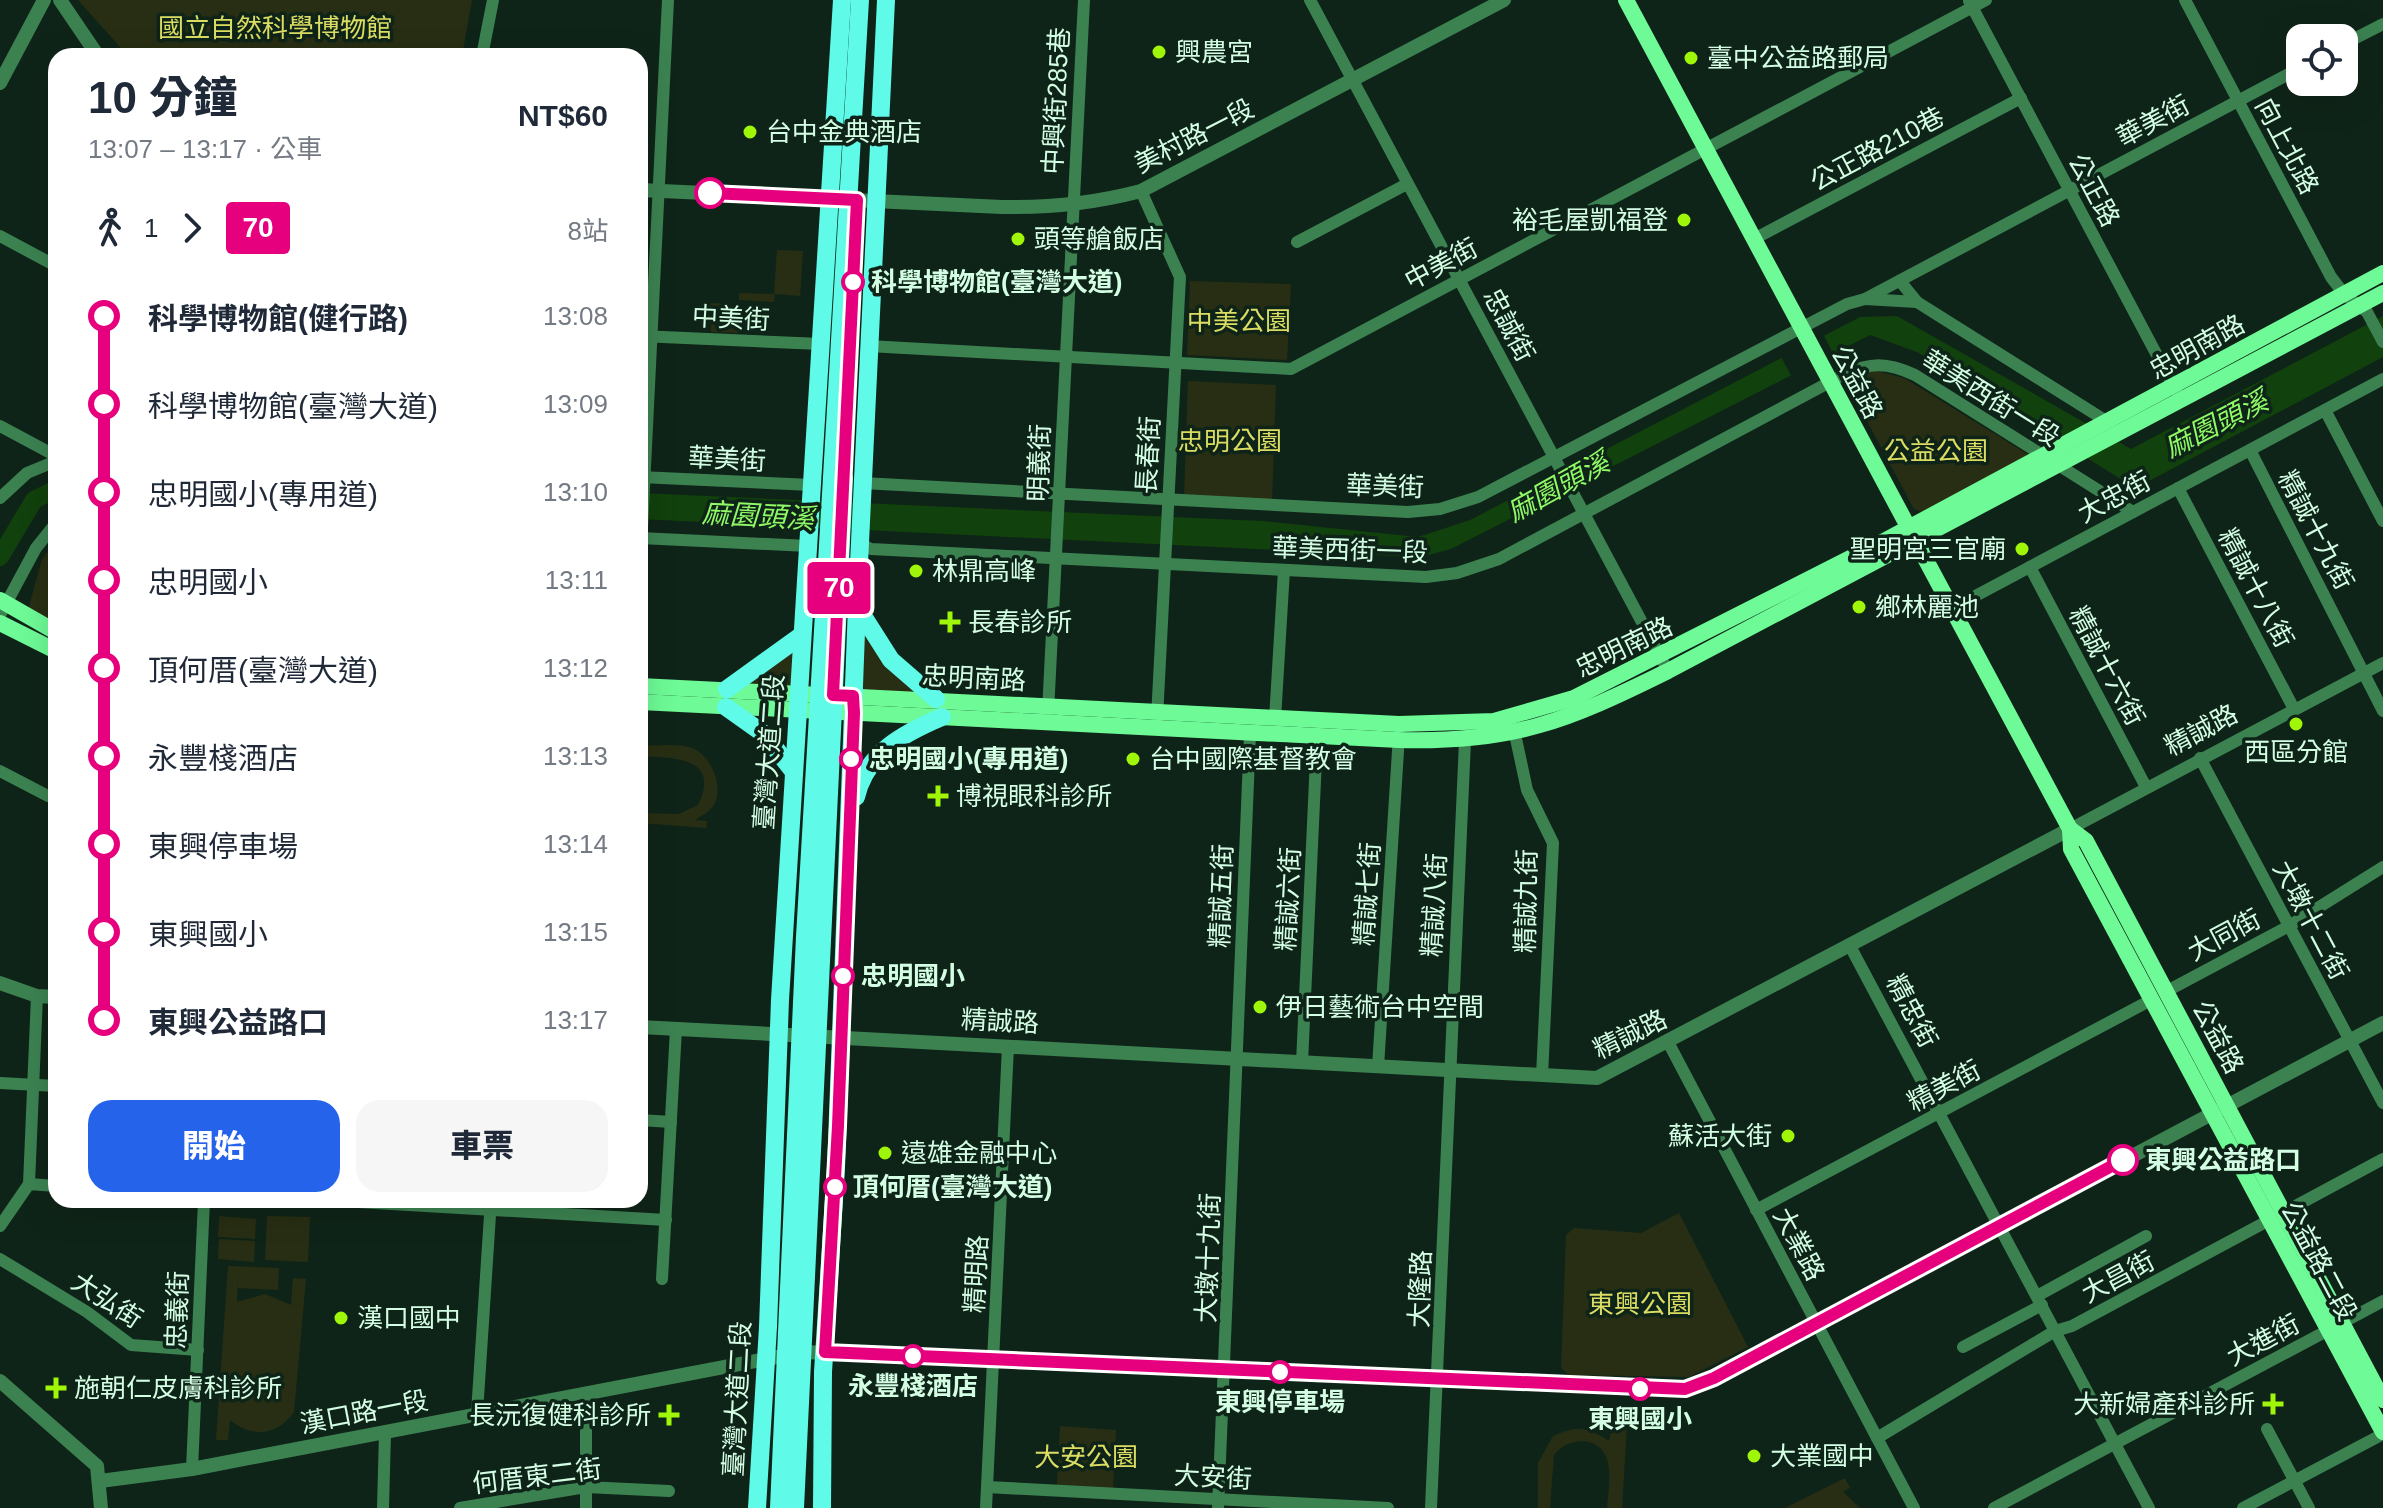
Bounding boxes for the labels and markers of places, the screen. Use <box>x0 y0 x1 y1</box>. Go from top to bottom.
place label: 興農宮 <box>1175 37 1253 67</box>
marker: 興農宮 <box>1150 43 1168 61</box>
place label: 臺中公益路郵局 <box>1707 43 1889 73</box>
marker: 臺中公益路郵局 <box>1682 49 1700 67</box>
place label: 台中金典酒店 <box>766 117 922 147</box>
marker: 台中金典酒店 <box>741 123 759 141</box>
unlabelled marker <box>695 178 725 208</box>
place label: 裕毛屋凱福登 <box>1512 205 1668 235</box>
marker: 裕毛屋凱福登 <box>1675 211 1693 229</box>
place label: 頭等艙飯店 <box>1034 224 1164 254</box>
marker: 頭等艙飯店 <box>1009 230 1027 248</box>
place label: 科學博物館(臺灣大道) <box>871 267 1122 297</box>
marker: 科學博物館(臺灣大道) <box>842 271 864 293</box>
place label: 聖明宮三官廟 <box>1850 534 2006 564</box>
marker: 聖明宮三官廟 <box>2013 540 2031 558</box>
place label: 林鼎高峰 <box>932 556 1036 586</box>
marker: 林鼎高峰 <box>907 562 925 580</box>
place label: 鄉林麗池 <box>1875 592 1979 622</box>
marker: 鄉林麗池 <box>1850 598 1868 616</box>
place label: 長春診所 <box>968 607 1072 637</box>
marker: 長春診所 <box>939 611 961 633</box>
marker: 西區分館 <box>2287 715 2305 733</box>
place label: 西區分館 <box>2244 737 2348 767</box>
place label: 忠明國小(專用道) <box>869 744 1068 774</box>
place label: 台中國際基督教會 <box>1149 744 1357 774</box>
marker: 忠明國小(專用道) <box>840 748 862 770</box>
marker: 台中國際基督教會 <box>1124 750 1142 768</box>
place label: 博視眼科診所 <box>956 781 1112 811</box>
marker: 博視眼科診所 <box>927 785 949 807</box>
place label: 忠明國小 <box>861 961 965 991</box>
marker: 忠明國小 <box>832 965 854 987</box>
place label: 伊日藝術台中空間 <box>1276 992 1484 1022</box>
marker: 伊日藝術台中空間 <box>1251 998 1269 1016</box>
place label: 蘇活大街 <box>1668 1121 1772 1151</box>
marker: 蘇活大街 <box>1779 1127 1797 1145</box>
place label: 遠雄金融中心 <box>901 1138 1057 1168</box>
marker: 遠雄金融中心 <box>876 1144 894 1162</box>
marker: 東興公益路口 <box>2108 1145 2138 1175</box>
place label: 東興公益路口 <box>2145 1145 2301 1175</box>
place label: 頂何厝(臺灣大道) <box>853 1172 1052 1202</box>
marker: 頂何厝(臺灣大道) <box>824 1176 846 1198</box>
place label: 漢口國中 <box>357 1303 461 1333</box>
marker: 漢口國中 <box>332 1309 350 1327</box>
marker: 永豐棧酒店 <box>902 1345 924 1367</box>
marker: 東興停車場 <box>1269 1361 1291 1383</box>
place label: 永豐棧酒店 <box>848 1371 978 1401</box>
place label: 施朝仁皮膚科診所 <box>74 1373 282 1403</box>
marker: 施朝仁皮膚科診所 <box>45 1377 67 1399</box>
marker: 東興國小 <box>1629 1378 1651 1400</box>
place label: 東興停車場 <box>1215 1387 1345 1417</box>
place label: 大新婦產科診所 <box>2073 1389 2255 1419</box>
marker: 大新婦產科診所 <box>2262 1393 2284 1415</box>
place label: 長沅復健科診所 <box>469 1400 651 1430</box>
marker: 長沅復健科診所 <box>658 1404 680 1426</box>
place label: 東興國小 <box>1588 1404 1692 1434</box>
place label: 大業國中 <box>1770 1441 1874 1471</box>
marker: 大業國中 <box>1745 1447 1763 1465</box>

